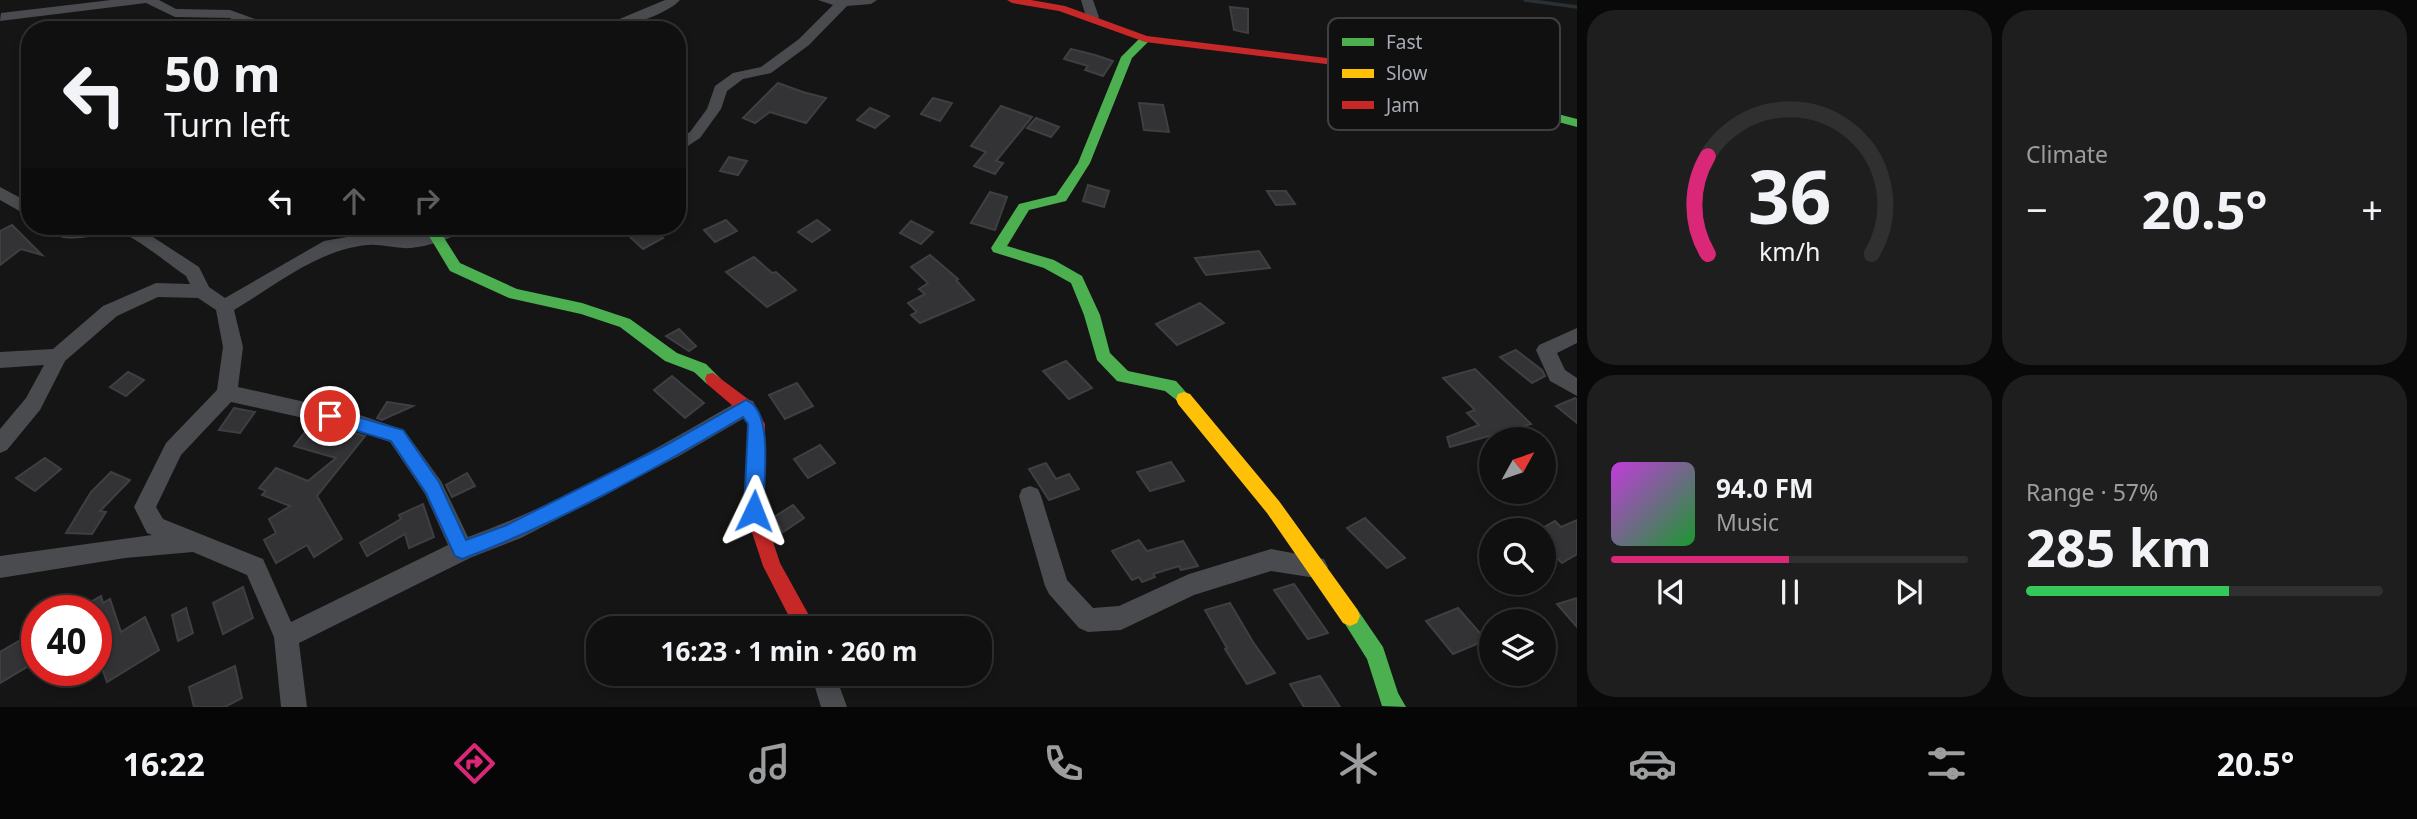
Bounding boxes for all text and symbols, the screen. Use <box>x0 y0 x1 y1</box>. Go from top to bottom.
legend <box>1328 18 1560 130</box>
text: Fast <box>1386 29 1423 55</box>
text: 50 m <box>164 40 281 106</box>
icon: left <box>49 49 140 140</box>
text: Slow <box>1386 60 1427 86</box>
text: Jam <box>1384 92 1420 118</box>
text: Turn left <box>164 103 290 146</box>
text: Climate <box>2026 138 2108 170</box>
text: 36 <box>1748 146 1831 245</box>
text: 20.5° <box>2142 173 2267 244</box>
icon: left <box>262 182 300 220</box>
icon: ahead <box>335 182 373 220</box>
icon: right <box>408 182 446 220</box>
text: − <box>2026 183 2048 235</box>
text: + <box>2361 183 2383 235</box>
text: km/h <box>1759 233 1820 267</box>
pin <box>300 386 360 446</box>
icon: arrive <box>311 397 349 435</box>
north arrow <box>1479 427 1556 504</box>
map controls <box>1479 427 1556 686</box>
text: 94.0 FM <box>1716 470 1813 506</box>
position arrow <box>717 474 791 548</box>
text: Range · 57% <box>2026 476 2158 508</box>
text: Music <box>1716 506 1779 538</box>
text: 285 km <box>2026 511 2212 582</box>
button: search <box>1479 518 1556 595</box>
icon: previous <box>1652 573 1690 611</box>
icon: pause <box>1771 573 1809 611</box>
icon: next <box>1890 573 1928 611</box>
speed limit sign: 40 <box>21 595 112 686</box>
button: layers <box>1479 609 1556 686</box>
text: 16:23 · 1 min · 260 m <box>661 633 917 669</box>
icon: directions <box>450 739 499 788</box>
icon: music <box>745 739 794 788</box>
icon: phone <box>1039 739 1088 788</box>
icon: climate <box>1334 739 1383 788</box>
icon: car <box>1628 739 1677 788</box>
icon: filters <box>1922 739 1971 788</box>
text: 16:22 <box>123 742 205 785</box>
text: 20.5° <box>2217 742 2294 785</box>

